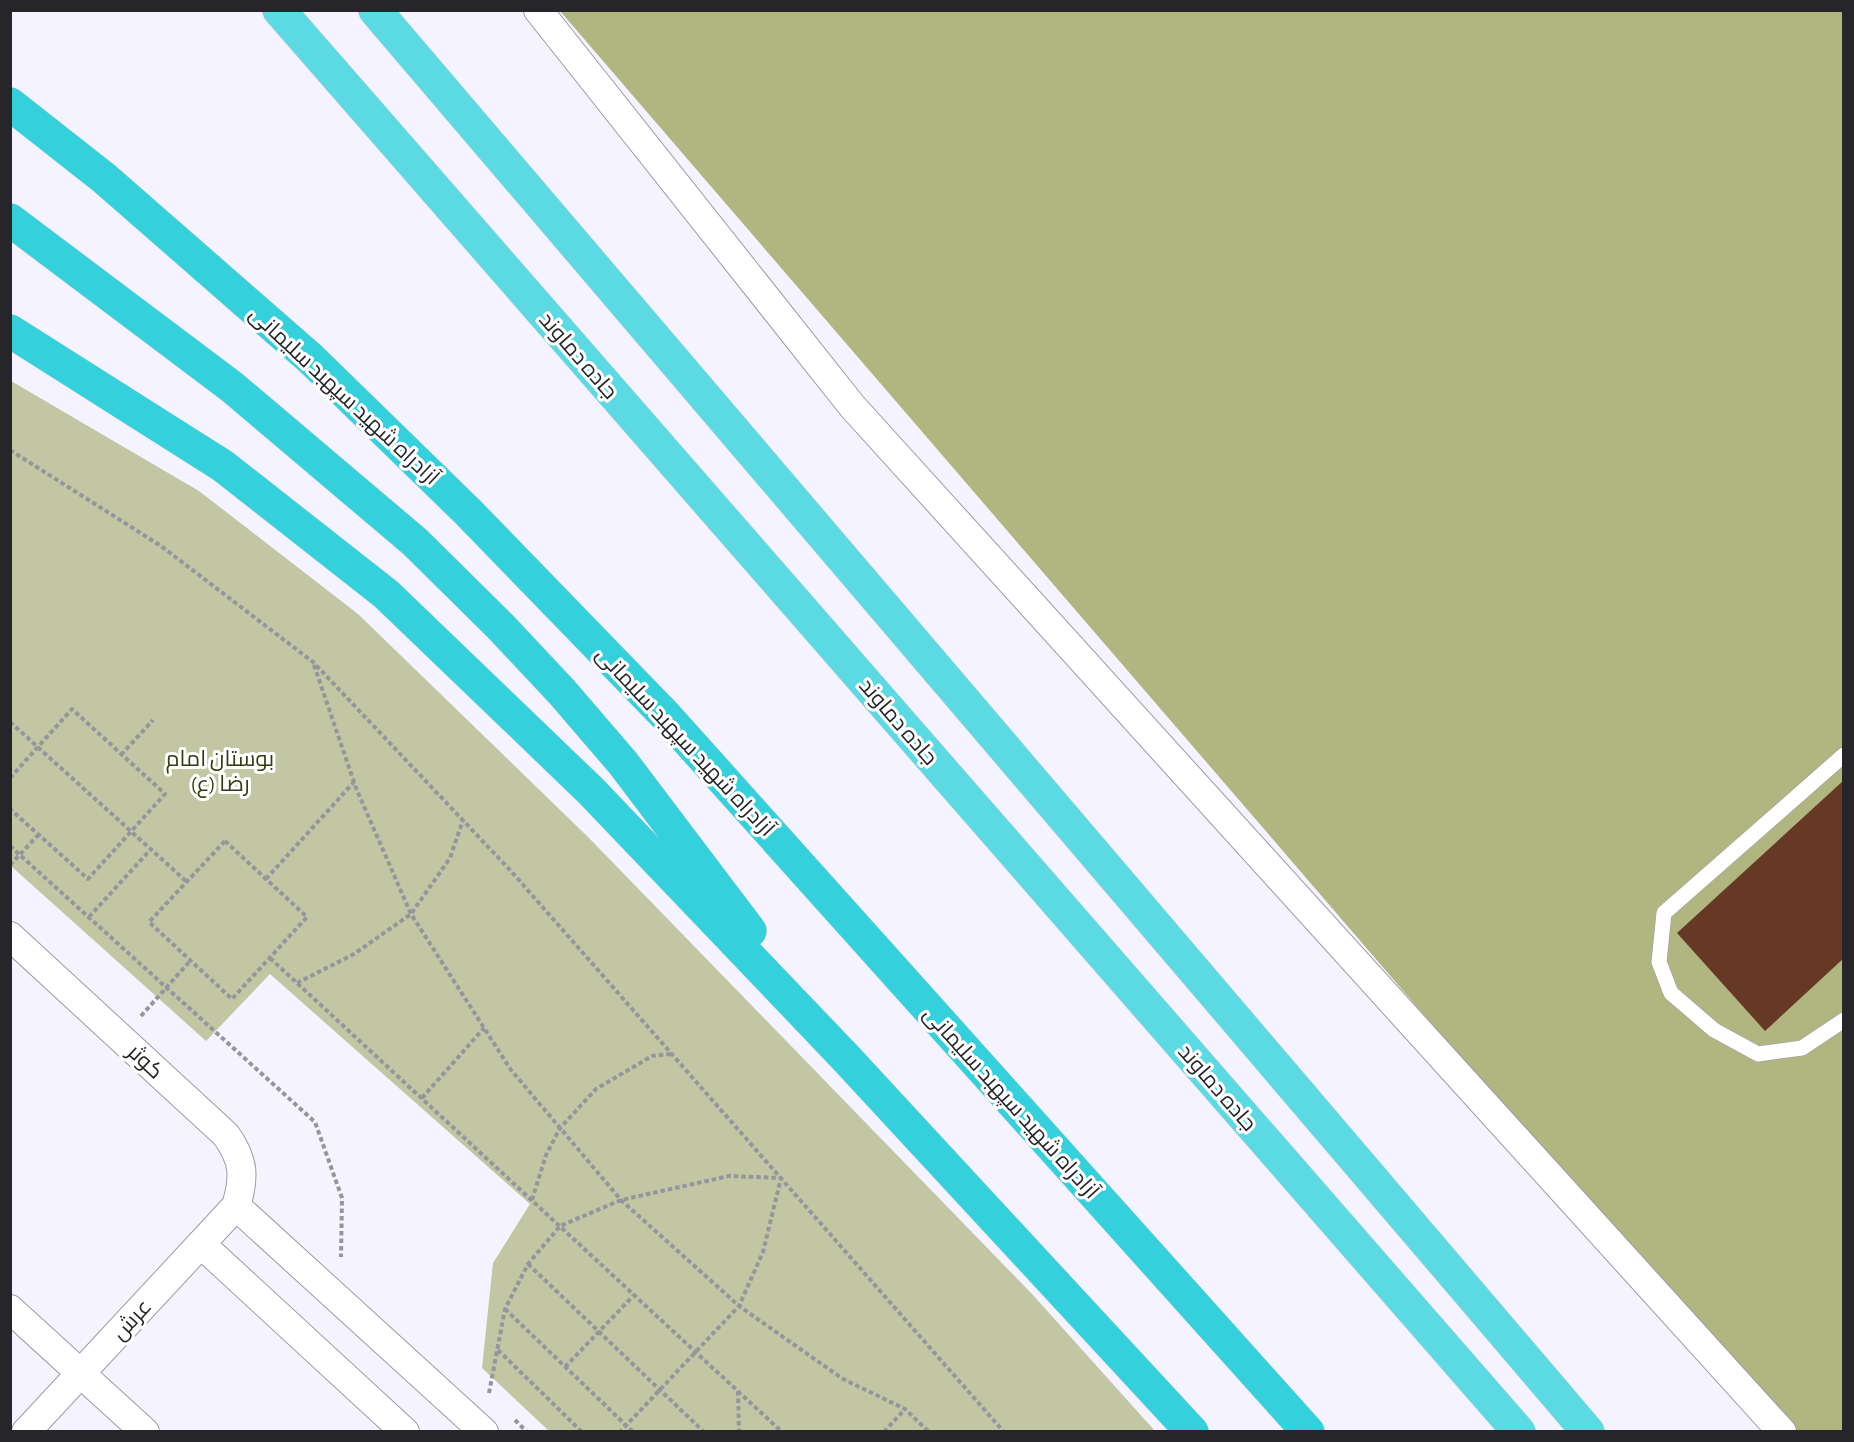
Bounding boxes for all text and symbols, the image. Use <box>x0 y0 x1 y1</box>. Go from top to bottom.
street label: آزادراه شهید سپهبد سلیمانی <box>244 301 445 491</box>
street label: جاده دماوند <box>534 308 622 404</box>
street label: آزادراه شهید سپهبد سلیمانی <box>590 641 780 842</box>
street label: جاده دماوند <box>854 674 942 770</box>
park label: بوستان امام رضا (ع) <box>166 748 274 798</box>
street label: آزادراه شهید سپهبد سلیمانی <box>918 1001 1105 1204</box>
street label: کوثر <box>121 1039 167 1084</box>
street label: جاده دماوند <box>1173 1040 1261 1136</box>
street label: عرش <box>108 1295 157 1345</box>

